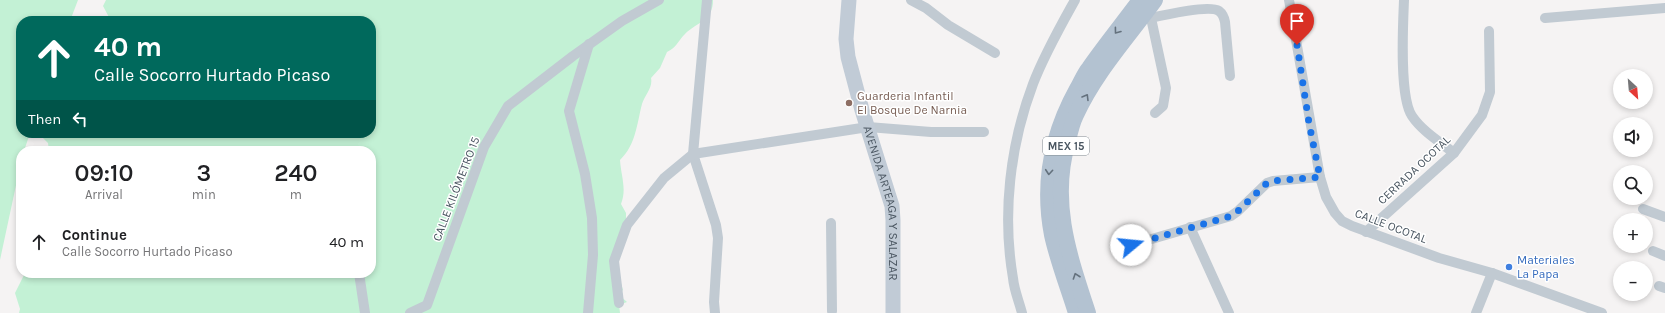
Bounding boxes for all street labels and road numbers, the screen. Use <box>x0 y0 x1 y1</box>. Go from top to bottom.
street label: AVENIDA ARTEAGA Y SALAZAR <box>860 124 900 281</box>
street label: CERRADA OCOTAL <box>1375 132 1454 207</box>
street label: CALLE KILÓMETRO 15 <box>429 134 482 243</box>
road number: MEX 15 <box>1043 137 1089 155</box>
street label: CALLE OCOTAL <box>1353 206 1429 246</box>

